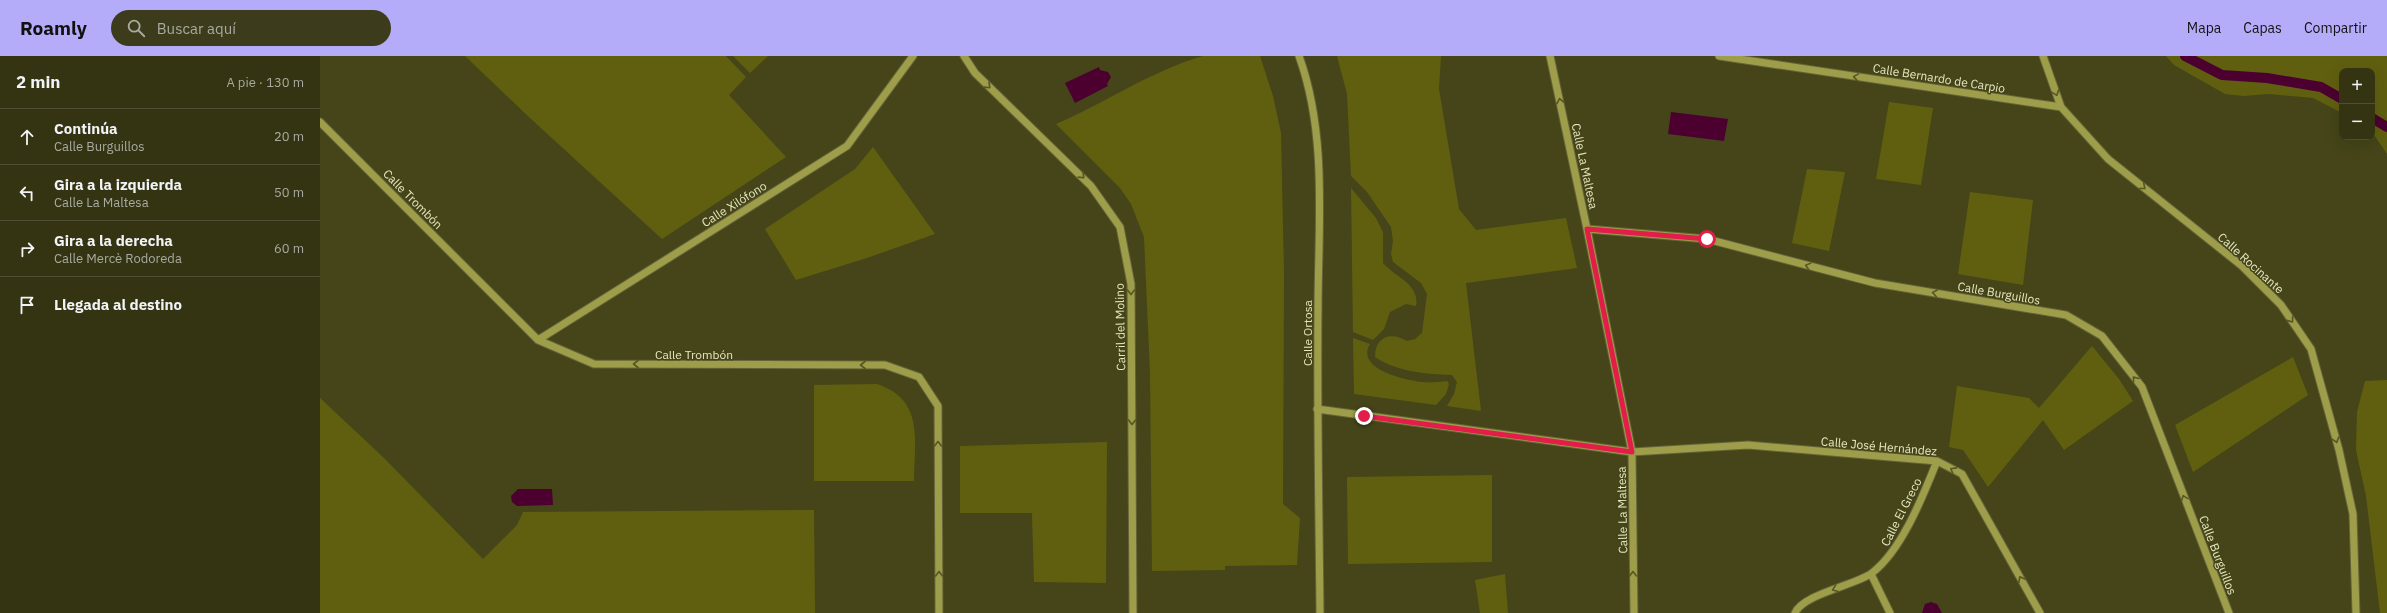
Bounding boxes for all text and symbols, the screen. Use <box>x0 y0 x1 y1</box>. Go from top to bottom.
search box <box>111 10 391 46</box>
text: Roamly <box>20 16 87 40</box>
icon: search <box>125 17 147 39</box>
text: Buscar aquí <box>157 19 236 38</box>
text: Mapa <box>2187 19 2221 37</box>
text: Capas <box>2243 19 2282 37</box>
text: Compartir <box>2304 19 2367 37</box>
street label: Calle Bernardo de Carpio <box>1872 60 2007 96</box>
map controls <box>2339 68 2375 140</box>
button: + <box>2339 68 2375 104</box>
text: 2 min <box>16 71 60 93</box>
one-way arrow <box>1853 73 1859 81</box>
text: A pie · 130 m <box>226 74 304 91</box>
one-way arrow <box>983 82 991 89</box>
one-way arrow <box>2051 89 2059 96</box>
one-way arrow <box>1556 98 1564 105</box>
button: − <box>2339 104 2375 140</box>
text: Continúa <box>54 119 118 138</box>
street label: Calle La Maltesa <box>1569 122 1602 211</box>
icon: ahead <box>16 126 38 148</box>
text: 20 m <box>274 128 304 145</box>
text: Calle Burguillos <box>54 138 145 155</box>
street label: Calle Trombón <box>380 166 446 232</box>
one-way arrow <box>1077 172 1085 179</box>
text: Gira a la izquierda <box>54 175 182 194</box>
street label: Calle Xilófono <box>699 178 770 230</box>
icon: left <box>16 182 38 204</box>
one-way arrow <box>2138 182 2145 189</box>
text: 50 m <box>274 184 304 201</box>
text: Calle La Maltesa <box>54 194 149 211</box>
street label: Calle Rocinante <box>2215 229 2287 297</box>
route start <box>1698 230 1716 248</box>
text: Gira a la derecha <box>54 231 173 250</box>
icon: right <box>16 238 38 260</box>
text: 60 m <box>274 240 304 257</box>
text: Calle Mercè Rodoreda <box>54 250 182 267</box>
one-way arrow <box>1805 262 1811 270</box>
street label: Calle Burguillos <box>1956 278 2042 308</box>
street label: Carril del Molino <box>1112 283 1128 371</box>
one-way arrow <box>1127 289 1135 295</box>
one-way arrow <box>1932 289 1938 298</box>
icon: arrive <box>16 294 38 316</box>
text: Llegada al destino <box>54 295 182 314</box>
street label: Calle Ortosa <box>1300 299 1315 366</box>
one-way arrow <box>2286 315 2293 322</box>
street label: Calle Trombón <box>655 347 733 362</box>
one-way arrow <box>633 360 639 368</box>
one-way arrow <box>860 361 866 369</box>
one-way arrow <box>2133 376 2140 383</box>
route end <box>1355 407 1373 425</box>
one-way arrow <box>1128 419 1136 425</box>
street label: Calle José Hernández <box>1820 433 1938 459</box>
one-way arrow <box>2331 436 2340 443</box>
one-way arrow <box>934 441 942 447</box>
street label: Calle La Maltesa <box>1614 466 1630 554</box>
one-way arrow <box>1950 467 1958 474</box>
street label: Calle El Greco <box>1877 475 1925 549</box>
one-way arrow <box>2181 495 2189 502</box>
street label: Calle Burguillos <box>2196 513 2240 597</box>
one-way arrow <box>935 571 943 577</box>
one-way arrow <box>1629 571 1638 577</box>
one-way arrow <box>2018 576 2026 583</box>
one-way arrow <box>1832 584 1839 592</box>

